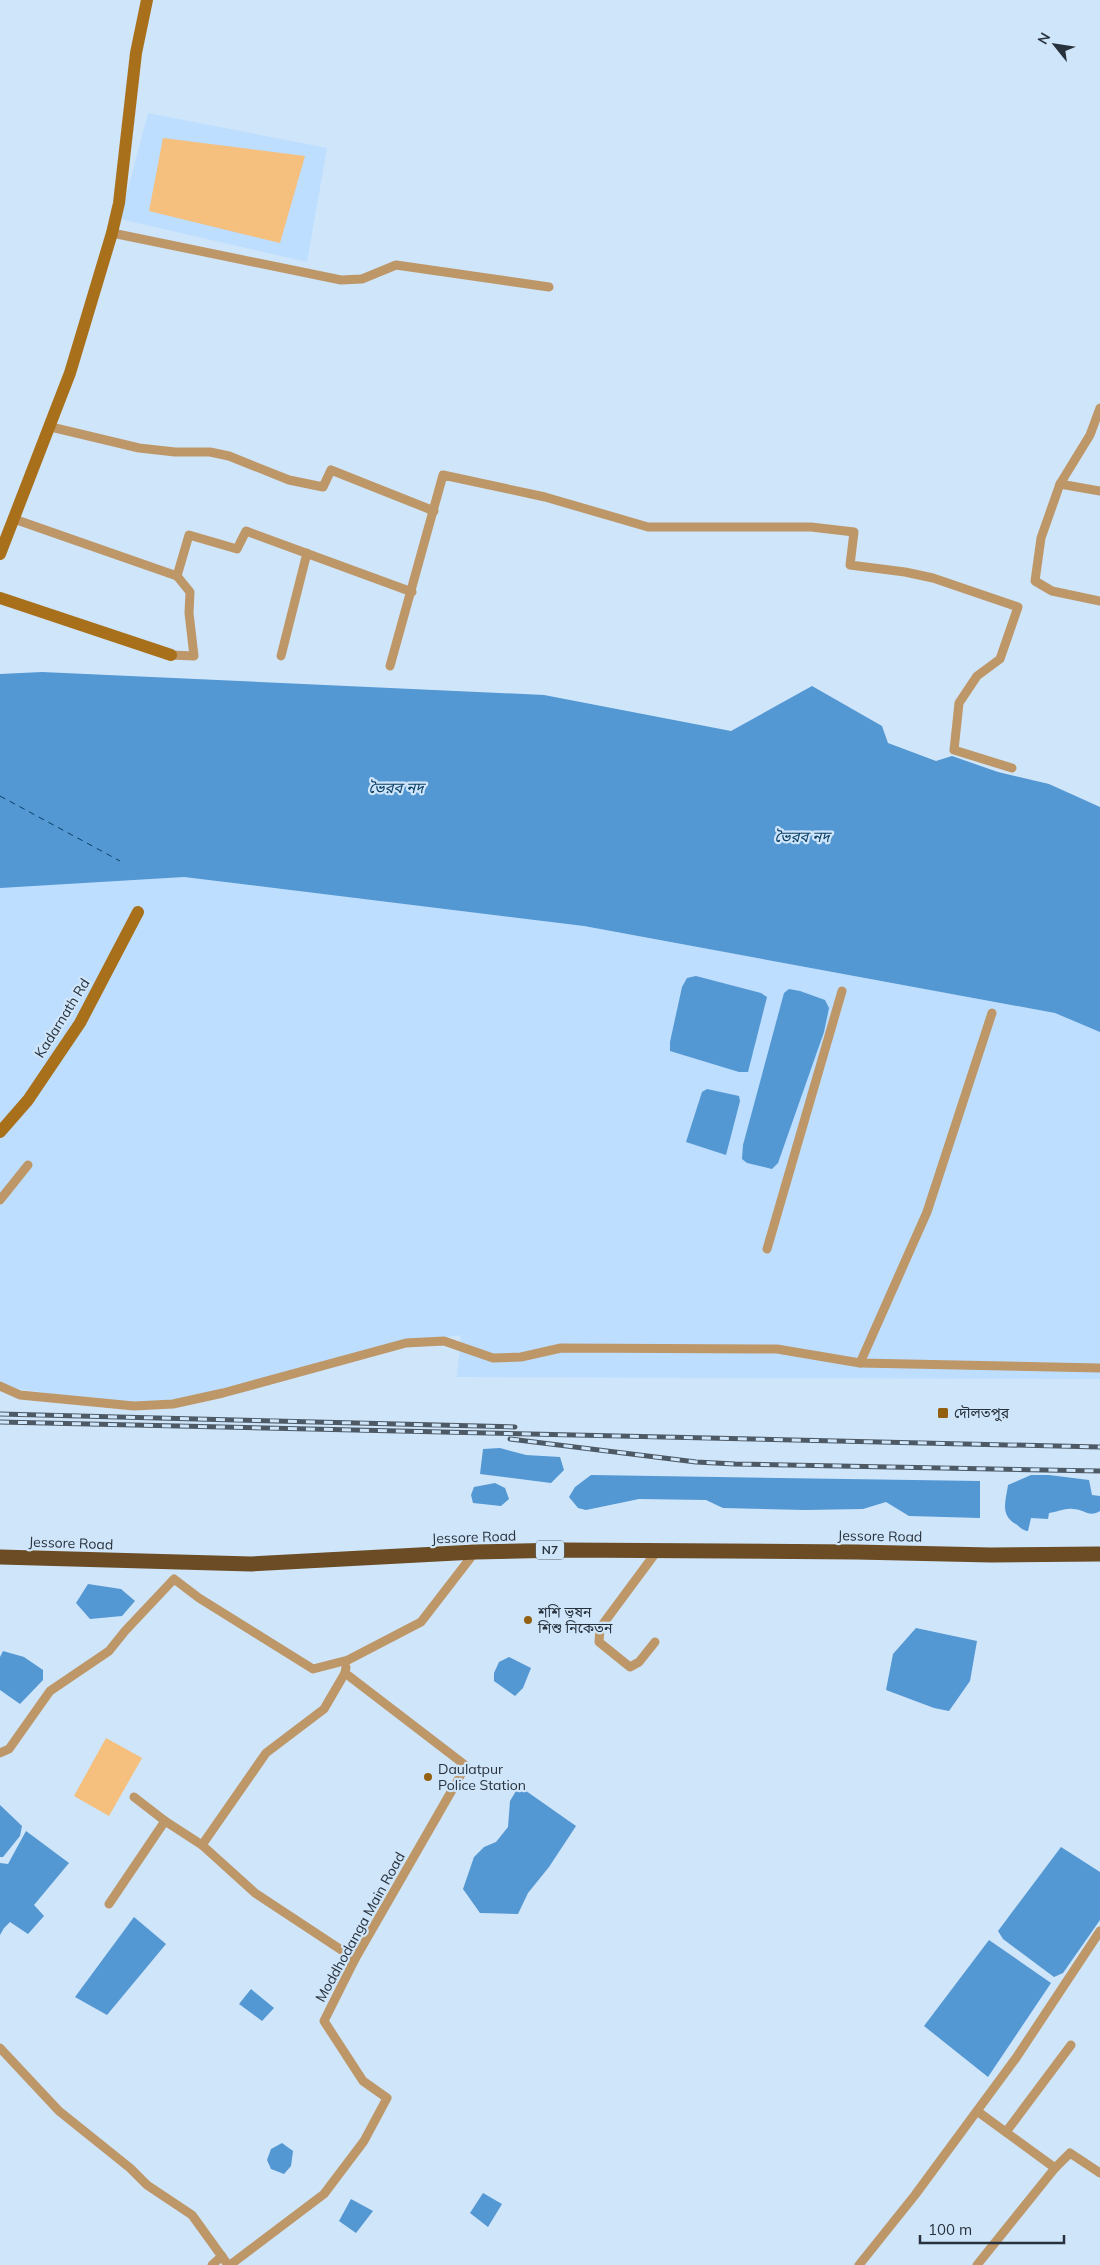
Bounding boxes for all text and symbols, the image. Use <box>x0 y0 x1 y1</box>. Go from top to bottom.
north arrow <box>1030 20 1080 70</box>
text: N <box>1033 29 1054 48</box>
water label: ভৈরব নদ <box>368 778 426 797</box>
water label: ভৈরব নদ <box>774 827 832 846</box>
street label: Kadarnath Rd <box>30 975 94 1061</box>
place label: দৌলতপুর <box>954 1404 1010 1422</box>
marker: দৌলতপুর <box>936 1406 950 1420</box>
street label: Jessore Road <box>837 1526 923 1546</box>
street label: Jessore Road <box>431 1527 517 1547</box>
street label: Jessore Road <box>28 1533 114 1553</box>
road number: N7 <box>536 1540 564 1560</box>
place label: শশি ভূষন শিশু নিকেতন <box>537 1603 613 1637</box>
marker: শশি ভূষন শিশু নিকেতন <box>522 1614 534 1626</box>
place label: Daulatpur Police Station <box>438 1760 526 1794</box>
marker: Daulatpur Police Station <box>422 1771 434 1783</box>
street label: Moddhodanga Main Road <box>311 1849 409 2005</box>
scale bar <box>920 2212 1064 2244</box>
text: 100 m <box>928 2220 972 2239</box>

